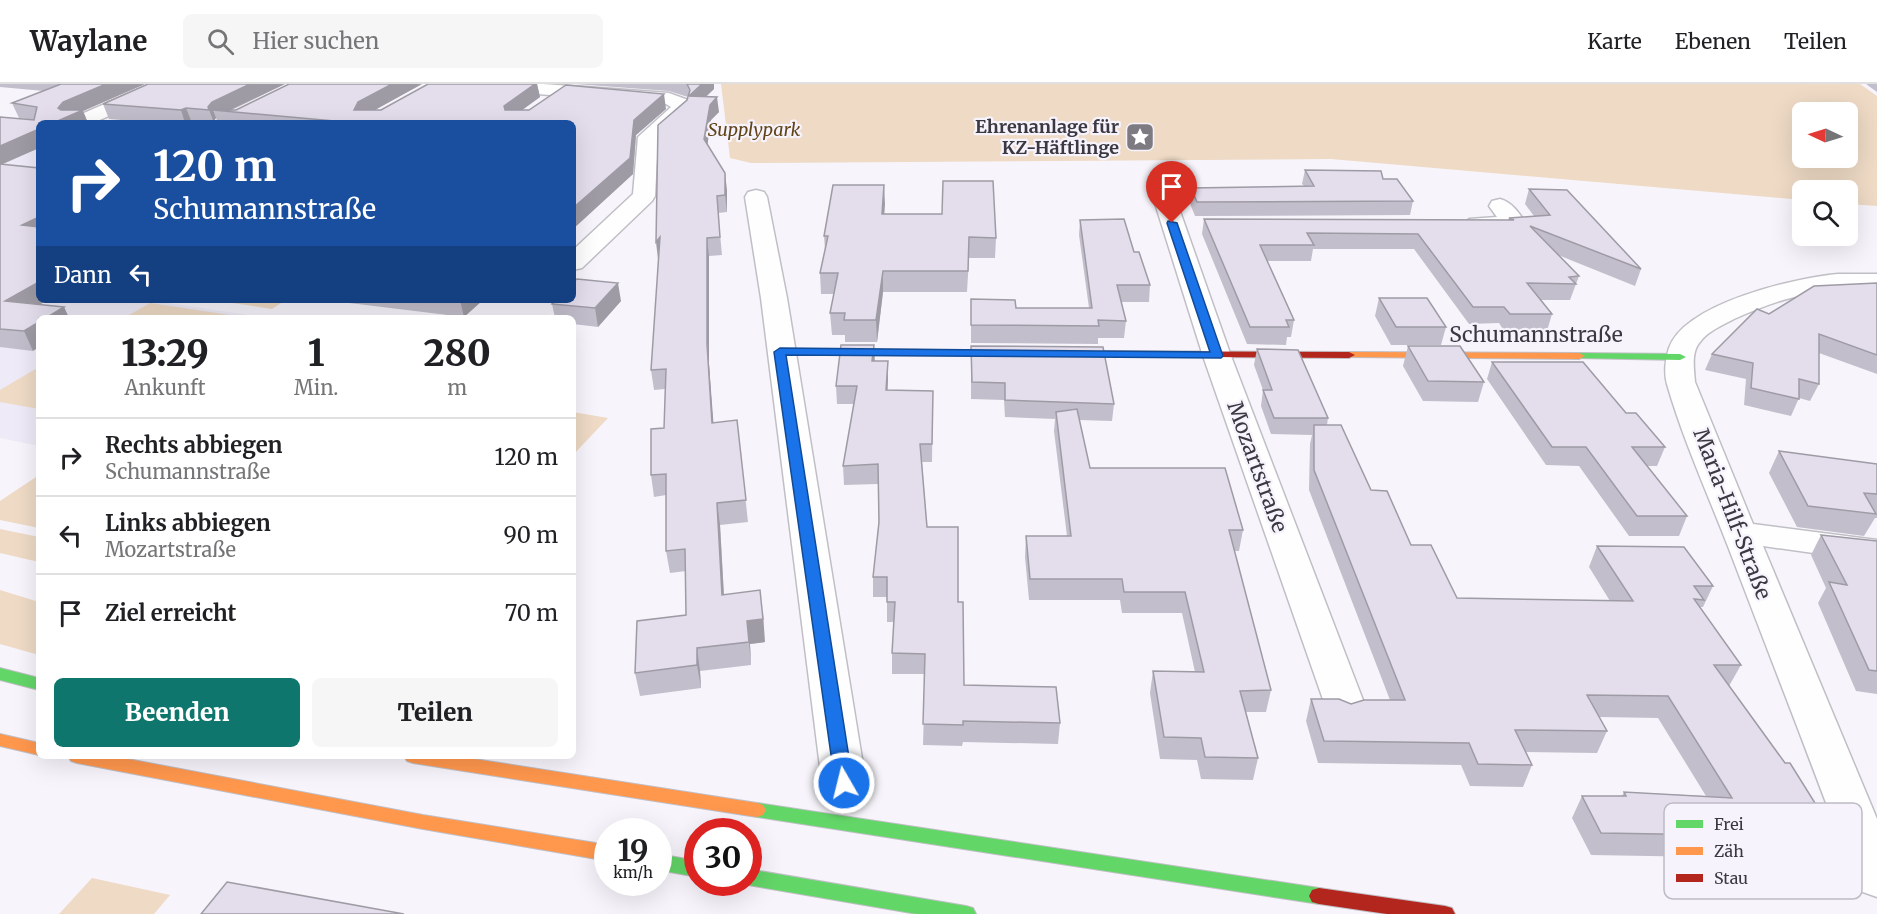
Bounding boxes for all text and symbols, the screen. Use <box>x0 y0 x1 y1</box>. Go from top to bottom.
search box <box>183 14 603 68</box>
text: Waylane <box>30 23 147 59</box>
icon: search <box>204 25 237 58</box>
text: Hier suchen <box>252 27 379 55</box>
text: Karte <box>1587 28 1642 55</box>
text: Ebenen <box>1675 28 1751 55</box>
text: Teilen <box>1784 28 1847 55</box>
north arrow <box>1792 102 1858 168</box>
map controls <box>1792 102 1858 246</box>
place label: Ehrenanlage für KZ-Häftlinge <box>975 115 1119 159</box>
park label: Supplypark <box>708 118 800 141</box>
place icon: Ehrenanlage für KZ-Häftlinge <box>1124 121 1156 153</box>
text: 120 m <box>153 140 276 192</box>
icon: right <box>54 144 132 222</box>
pin <box>1146 161 1197 223</box>
icon: arrive <box>1155 170 1188 203</box>
button: search <box>1792 180 1858 246</box>
text: Schumannstraße <box>153 192 376 226</box>
icon: left <box>124 258 157 291</box>
text: Dann <box>54 261 112 289</box>
street label: Schumannstraße <box>1449 321 1623 348</box>
text: 13:29 <box>121 331 209 376</box>
text: 1 <box>308 331 325 376</box>
text: 280 <box>424 331 491 376</box>
text: Ankunft <box>124 375 206 400</box>
text: Min. <box>294 375 338 400</box>
text: m <box>447 375 467 400</box>
street label: Mozartstraße <box>1221 398 1294 536</box>
street label: Maria-Hilf-Straße <box>1687 425 1778 603</box>
text: Rechts abbiegen <box>105 431 282 459</box>
icon: right <box>54 441 87 474</box>
text: 120 m <box>494 443 558 471</box>
text: Schumannstraße <box>105 459 270 484</box>
text: Links abbiegen <box>105 509 271 537</box>
icon: left <box>54 519 87 552</box>
text: 90 m <box>503 521 558 549</box>
text: Mozartstraße <box>105 537 236 562</box>
icon: arrive <box>54 597 87 630</box>
text: Ziel erreicht <box>105 599 236 627</box>
text: 70 m <box>505 599 558 627</box>
button: Beenden <box>54 678 300 747</box>
button: Teilen <box>312 678 558 747</box>
position arrow <box>812 751 876 815</box>
legend <box>1664 803 1862 899</box>
text: Frei <box>1714 814 1744 834</box>
speed limit sign: 30 <box>684 818 762 896</box>
text: 19 <box>617 831 649 869</box>
text: Zäh <box>1714 841 1744 861</box>
text: km/h <box>613 863 653 882</box>
text: Stau <box>1714 868 1748 888</box>

